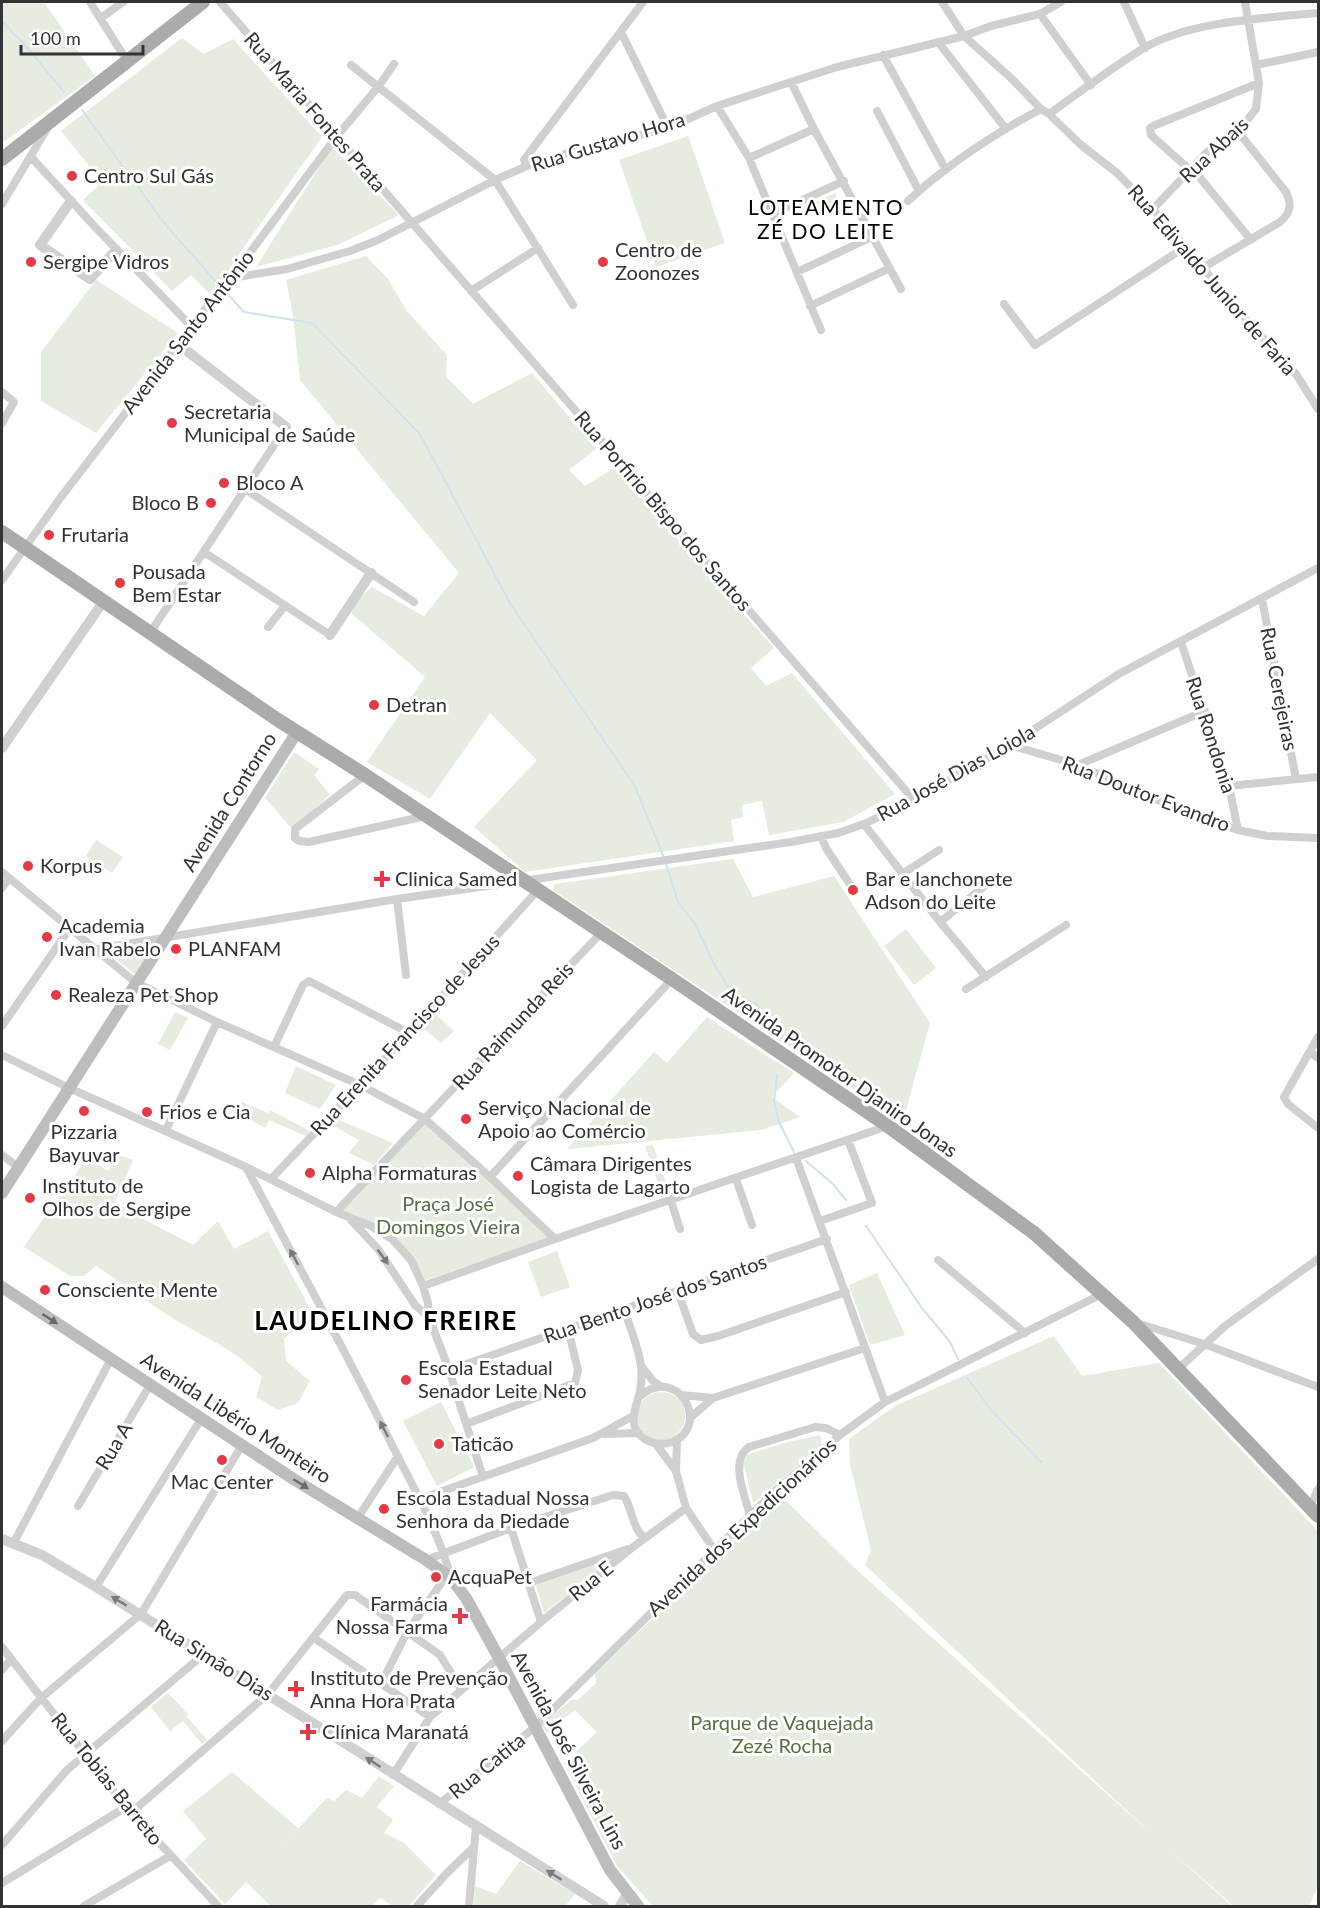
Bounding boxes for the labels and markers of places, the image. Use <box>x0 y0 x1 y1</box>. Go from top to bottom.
place label: Centro Sul Gás <box>84 163 214 187</box>
marker: Centro Sul Gás <box>65 169 79 183</box>
place label: Centro de Zoonozes <box>615 237 702 284</box>
place label: Sergipe Vidros <box>43 249 169 273</box>
marker: Sergipe Vidros <box>24 255 38 269</box>
marker: Centro de Zoonozes <box>596 255 610 269</box>
place label: Secretaria Municipal de Saúde <box>184 399 355 446</box>
marker: Secretaria Municipal de Saúde <box>165 416 179 430</box>
place label: Bloco A <box>236 470 304 494</box>
marker: Bloco A <box>217 476 231 490</box>
place label: Bloco B <box>131 490 199 514</box>
marker: Bloco B <box>204 496 218 510</box>
place label: Frutaria <box>61 522 129 546</box>
marker: Frutaria <box>42 528 56 542</box>
place label: Pousada Bem Estar <box>132 559 222 606</box>
marker: Pousada Bem Estar <box>113 576 127 590</box>
place label: Detran <box>386 692 447 716</box>
marker: Detran <box>367 698 381 712</box>
place label: Korpus <box>40 853 102 877</box>
marker: Korpus <box>21 859 35 873</box>
place label: Clinica Samed <box>395 866 517 890</box>
place label: Bar e lanchonete Adson do Leite <box>865 866 1013 913</box>
marker: Clinica Samed <box>373 870 391 888</box>
marker: Bar e lanchonete Adson do Leite <box>846 883 860 897</box>
place label: Academia Ivan Rabelo <box>59 913 161 960</box>
marker: Academia Ivan Rabelo <box>40 930 54 944</box>
place label: PLANFAM <box>188 936 281 960</box>
marker: PLANFAM <box>169 942 183 956</box>
place label: Realeza Pet Shop <box>68 982 218 1006</box>
marker: Realeza Pet Shop <box>49 988 63 1002</box>
place label: Serviço Nacional de Apoio ao Comércio <box>478 1095 651 1142</box>
place label: Frios e Cia <box>159 1099 250 1123</box>
marker: Pizzaria Bayuvar <box>77 1104 91 1118</box>
marker: Frios e Cia <box>140 1105 154 1119</box>
marker: Serviço Nacional de Apoio ao Comércio <box>459 1112 473 1126</box>
place label: Pizzaria Bayuvar <box>48 1119 120 1166</box>
place label: Câmara Dirigentes Logista de Lagarto <box>530 1151 692 1198</box>
place label: Alpha Formaturas <box>322 1160 477 1184</box>
marker: Alpha Formaturas <box>303 1166 317 1180</box>
marker: Câmara Dirigentes Logista de Lagarto <box>511 1169 525 1183</box>
place label: Instituto de Olhos de Sergipe <box>42 1173 191 1220</box>
marker: Instituto de Olhos de Sergipe <box>23 1191 37 1205</box>
place label: Consciente Mente <box>57 1277 218 1301</box>
marker: Consciente Mente <box>38 1283 52 1297</box>
place label: Escola Estadual Senador Leite Neto <box>418 1355 587 1402</box>
marker: Escola Estadual Senador Leite Neto <box>399 1373 413 1387</box>
place label: Taticão <box>451 1431 514 1455</box>
marker: Taticão <box>432 1437 446 1451</box>
marker: Mac Center <box>215 1453 229 1467</box>
place label: Mac Center <box>171 1469 274 1493</box>
place label: Escola Estadual Nossa Senhora da Piedade <box>396 1485 589 1532</box>
marker: Escola Estadual Nossa Senhora da Piedade <box>377 1502 391 1516</box>
place label: AcquaPet <box>448 1564 532 1588</box>
marker: AcquaPet <box>429 1570 443 1584</box>
place label: Farmácia Nossa Farma <box>336 1591 448 1638</box>
marker: Farmácia Nossa Farma <box>453 1609 467 1623</box>
place label: Instituto de Prevenção Anna Hora Prata <box>310 1665 508 1712</box>
marker: Instituto de Prevenção Anna Hora Prata <box>287 1680 305 1698</box>
place label: Clínica Maranatá <box>322 1719 469 1743</box>
marker: Clínica Maranatá <box>299 1723 317 1741</box>

